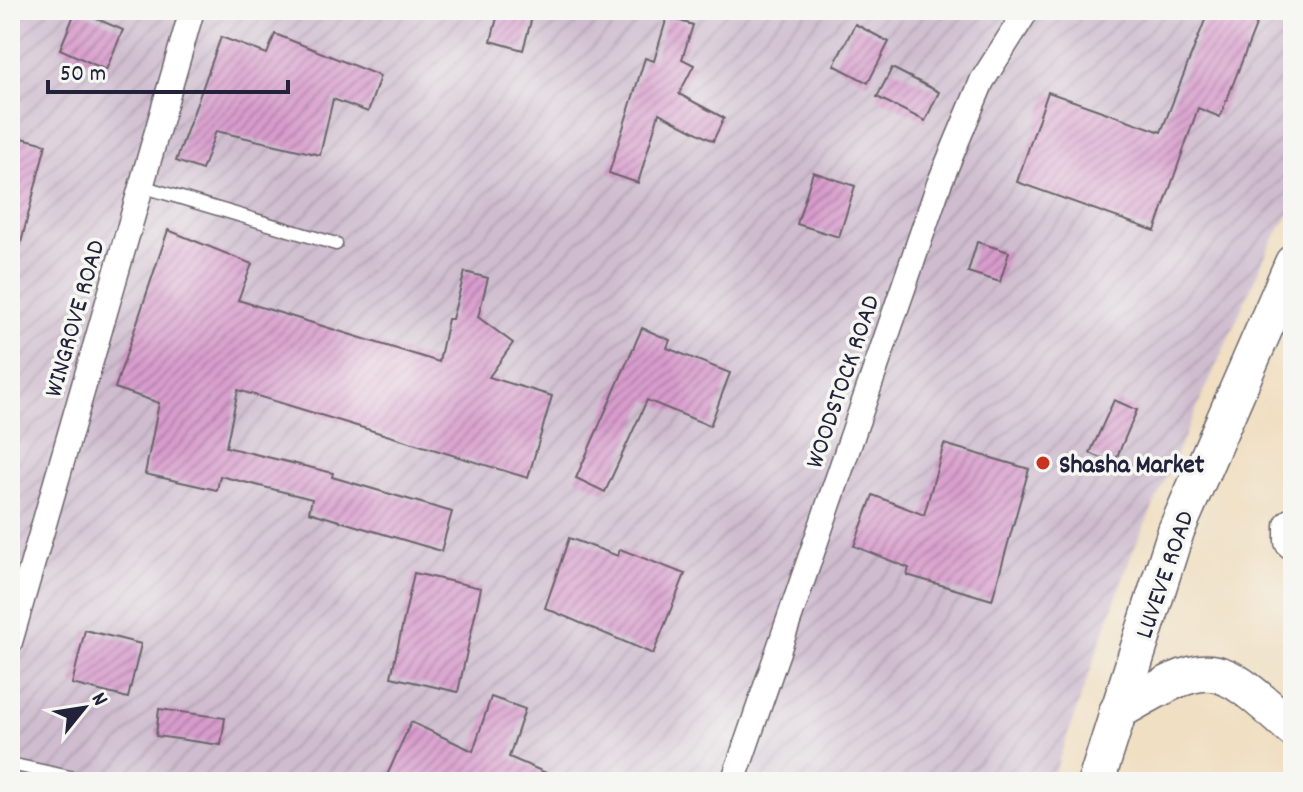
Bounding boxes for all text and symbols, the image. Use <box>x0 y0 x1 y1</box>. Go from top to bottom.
scale bar <box>48 44 288 94</box>
text: 50 m <box>60 58 106 92</box>
street label: WINGROVE ROAD <box>36 236 116 402</box>
street label: WOODSTOCK ROAD <box>797 291 891 474</box>
place label: Shasha Market <box>1059 448 1205 485</box>
marker: Shasha Market <box>1034 454 1052 472</box>
street label: LUVEVE ROAD <box>1127 506 1205 644</box>
north arrow <box>44 668 124 748</box>
text: N <box>82 687 114 712</box>

